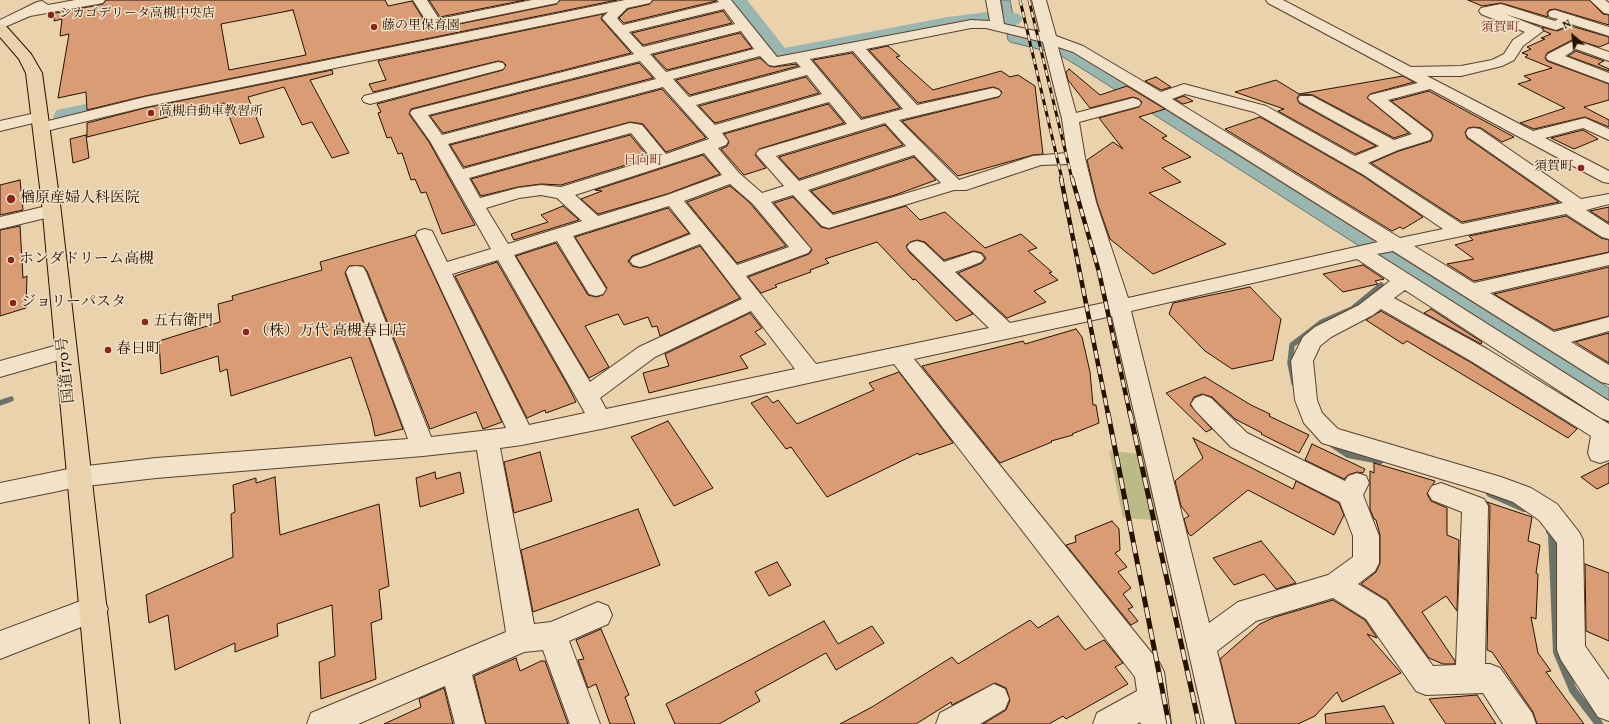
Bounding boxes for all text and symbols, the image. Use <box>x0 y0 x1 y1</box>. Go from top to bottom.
place label: シカゴデリータ高槻中央店 <box>59 7 215 23</box>
marker: シカゴデリータ高槻中央店 <box>46 10 56 20</box>
north arrow <box>1553 16 1593 56</box>
text: N <box>1560 16 1574 33</box>
place label: 藤の里保育園 <box>382 19 460 35</box>
district label: 須賀町 <box>1481 21 1519 37</box>
marker: 藤の里保育園 <box>369 22 379 32</box>
place label: 高槻自動車教習所 <box>159 105 263 121</box>
marker: 高槻自動車教習所 <box>146 108 156 118</box>
district label: 日向町 <box>624 154 662 170</box>
place label: 須賀町 <box>1534 160 1573 176</box>
marker: 須賀町 <box>1576 163 1586 173</box>
place label: 楢原産婦人科医院 <box>20 190 140 208</box>
marker: 楢原産婦人科医院 <box>5 193 17 205</box>
place label: ホンダドリーム高槻 <box>19 251 154 269</box>
marker: ホンダドリーム高槻 <box>6 255 16 265</box>
place label: ジョリーパスタ <box>21 294 126 312</box>
marker: ジョリーパスタ <box>8 298 18 308</box>
place label: 五右衛門 <box>153 313 213 331</box>
marker: 五右衛門 <box>140 317 150 327</box>
place label: （株）万代 高槻春日店 <box>254 323 407 341</box>
marker: （株）万代 高槻春日店 <box>241 327 251 337</box>
street label: 国道170号 <box>55 336 79 404</box>
place label: 春日町 <box>116 341 161 359</box>
marker: 春日町 <box>103 345 113 355</box>

